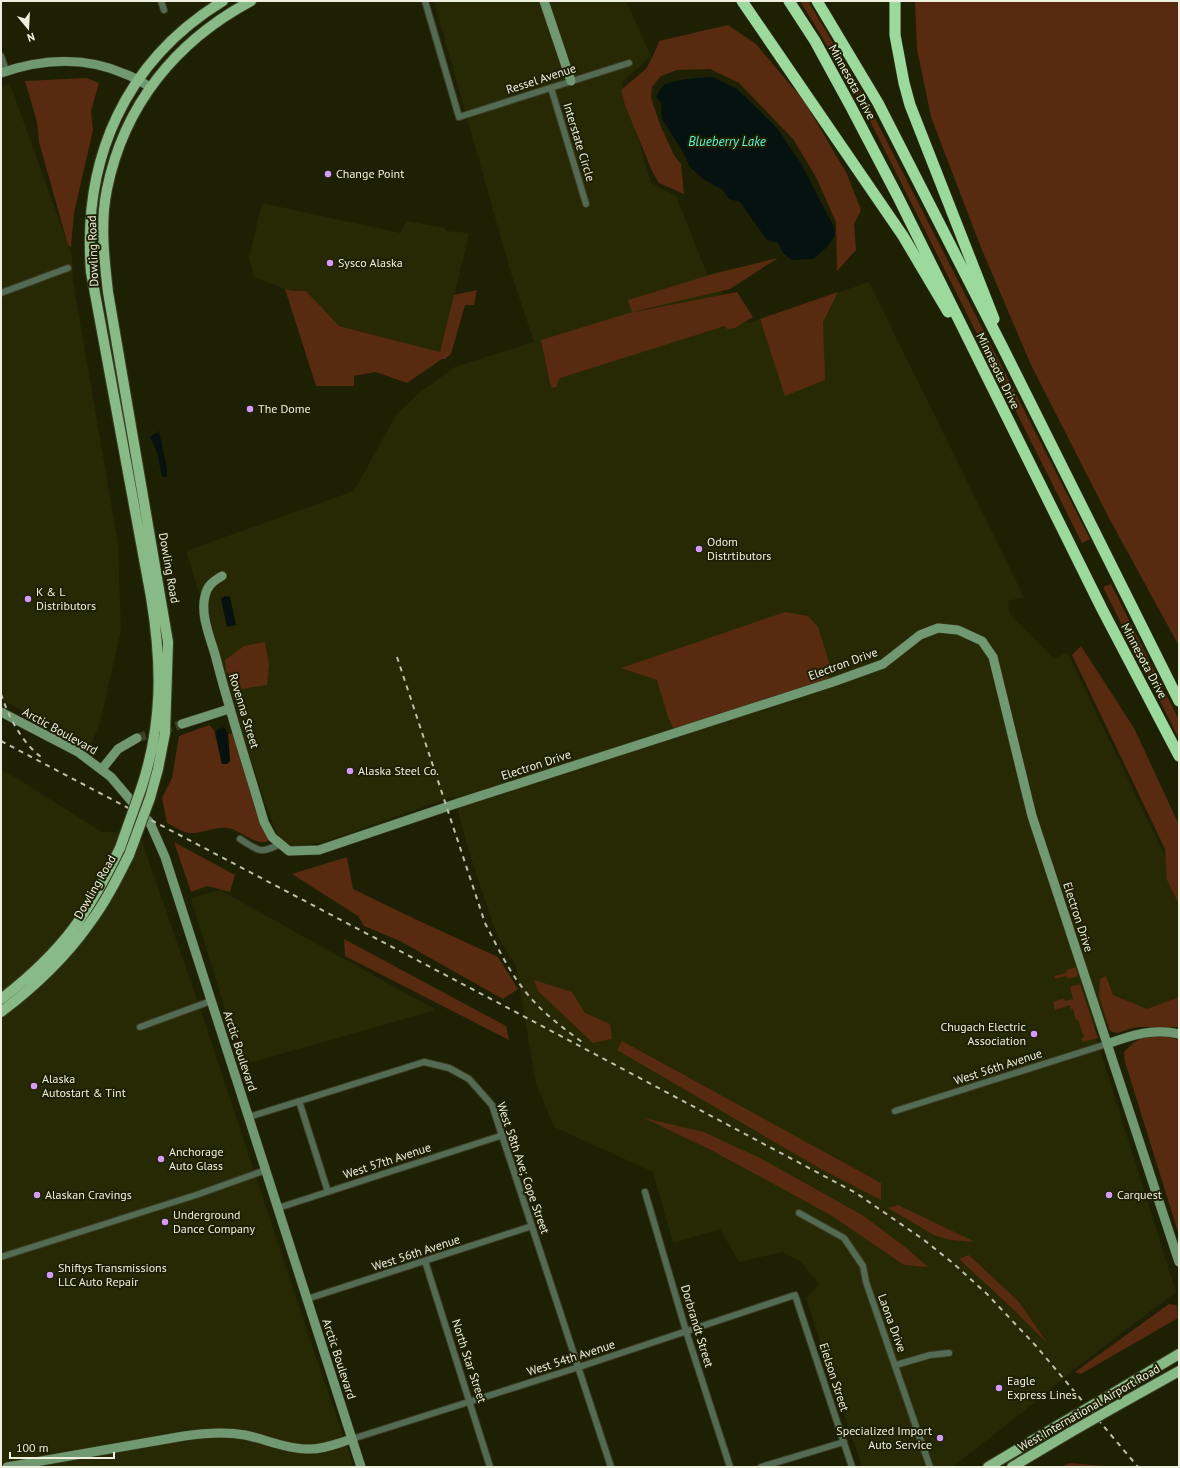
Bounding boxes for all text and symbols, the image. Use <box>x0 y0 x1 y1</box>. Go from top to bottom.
north arrow <box>8 8 48 48</box>
text: N <box>25 30 37 45</box>
street label: Minnesota Drive <box>826 42 879 122</box>
street label: Ressel Avenue <box>504 60 578 97</box>
street label: Interstate Circle <box>560 101 599 183</box>
water label: Blueberry Lake <box>688 133 766 150</box>
place label: Change Point <box>336 166 404 181</box>
marker: Change Point <box>323 169 333 179</box>
street label: Dowling Road <box>84 215 101 287</box>
place label: Sysco Alaska <box>338 255 403 270</box>
marker: Sysco Alaska <box>325 258 335 268</box>
street label: Minnesota Drive <box>973 330 1024 412</box>
place label: The Dome <box>258 401 311 416</box>
marker: The Dome <box>245 404 255 414</box>
street label: Dowling Road <box>156 531 183 604</box>
place label: Odom Distrtibutors <box>707 534 771 563</box>
marker: Odom Distrtibutors <box>694 544 704 554</box>
place label: K & L Distributors <box>36 584 96 613</box>
marker: K & L Distributors <box>23 594 33 604</box>
street label: Minnesota Drive <box>1118 620 1171 701</box>
street label: Electron Drive <box>806 644 879 683</box>
street label: Rovenna Street <box>226 672 263 750</box>
street label: Arctic Boulevard <box>20 704 100 757</box>
street label: Electron Drive <box>499 746 573 783</box>
place label: Alaska Steel Co. <box>358 763 439 778</box>
marker: Alaska Steel Co. <box>345 766 355 776</box>
street label: Dowling Road <box>70 852 119 921</box>
street label: Electron Drive <box>1060 880 1097 954</box>
street label: Arctic Boulevard <box>220 1009 261 1093</box>
place label: Chugach Electric Association <box>940 1019 1027 1048</box>
marker: Chugach Electric Association <box>1029 1029 1039 1039</box>
street label: West 56th Avenue <box>952 1045 1044 1088</box>
place label: Alaska Autostart & Tint <box>42 1071 126 1100</box>
marker: Alaska Autostart & Tint <box>29 1081 39 1091</box>
street label: West 58th Ave; Cope Street <box>494 1100 553 1236</box>
street label: West 57th Avenue <box>341 1139 433 1182</box>
place label: Anchorage Auto Glass <box>169 1144 224 1173</box>
marker: Anchorage Auto Glass <box>156 1154 166 1164</box>
place label: Alaskan Cravings <box>45 1187 132 1202</box>
place label: Carquest <box>1117 1187 1162 1202</box>
marker: Alaskan Cravings <box>32 1190 42 1200</box>
marker: Carquest <box>1104 1190 1114 1200</box>
place label: Underground Dance Company <box>173 1207 255 1236</box>
marker: Underground Dance Company <box>160 1217 170 1227</box>
street label: West 56th Avenue <box>370 1231 462 1274</box>
place label: Shiftys Transmissions LLC Auto Repair <box>58 1260 167 1289</box>
marker: Shiftys Transmissions LLC Auto Repair <box>45 1270 55 1280</box>
street label: Dorbrandt Street <box>678 1283 717 1369</box>
street label: Laona Drive <box>875 1292 910 1354</box>
street label: Arctic Boulevard <box>319 1317 360 1401</box>
street label: North Star Street <box>449 1317 490 1405</box>
street label: West 54th Avenue <box>525 1336 617 1379</box>
street label: Eielson Street <box>816 1341 853 1413</box>
street label: West International Airport Road <box>1015 1361 1162 1454</box>
place label: Eagle Express Lines <box>1007 1373 1077 1402</box>
marker: Eagle Express Lines <box>994 1383 1004 1393</box>
place label: Specialized Import Auto Service <box>836 1423 932 1452</box>
marker: Specialized Import Auto Service <box>935 1433 945 1443</box>
scale bar <box>10 1434 114 1460</box>
text: 100 m <box>16 1440 49 1455</box>

